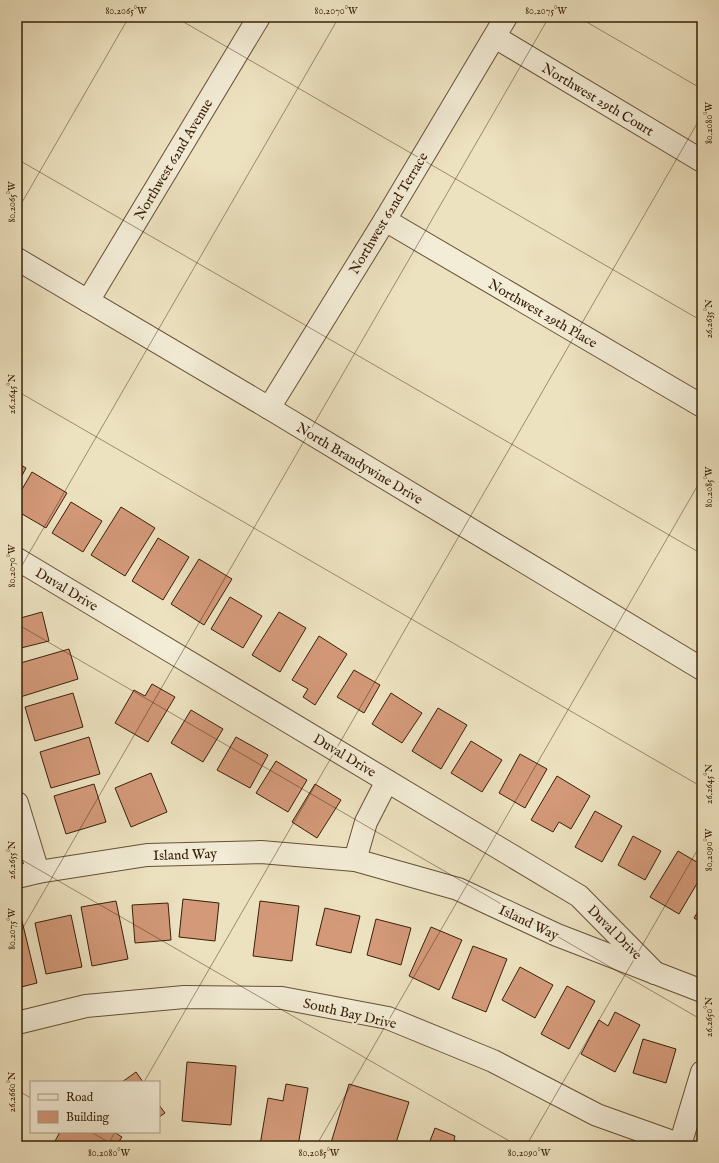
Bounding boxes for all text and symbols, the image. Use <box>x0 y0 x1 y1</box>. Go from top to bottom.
text: 80.2065°W <box>105 5 147 18</box>
text: 80.2070°W <box>315 5 358 18</box>
text: 80.2075°W <box>525 5 567 18</box>
street label: Northwest 29th Court <box>538 59 657 140</box>
street label: Northwest 62nd Avenue <box>131 95 217 223</box>
text: 80.2080°W <box>703 101 716 144</box>
street label: Northwest 62nd Terrace <box>345 149 433 278</box>
text: 80.2065°W <box>6 181 19 223</box>
street label: Northwest 29th Place <box>485 275 601 353</box>
text: 26.2635°N <box>703 299 716 339</box>
text: 26.2645°N <box>6 374 19 414</box>
street label: North Brandywine Drive <box>293 419 426 509</box>
text: 80.2085°W <box>703 466 716 507</box>
text: 80.2070°W <box>6 544 19 587</box>
street label: Duval Drive <box>32 564 102 616</box>
street label: Duval Drive <box>310 730 380 782</box>
text: 26.2645°N <box>703 764 716 804</box>
text: 80.2090°W <box>703 828 716 871</box>
text: 26.2655°N <box>6 840 19 880</box>
street label: Island Way <box>153 845 217 865</box>
street label: Island Way <box>496 901 562 945</box>
street label: Duval Drive <box>583 902 646 964</box>
text: 80.2075°W <box>6 908 19 950</box>
street label: South Bay Drive <box>301 995 399 1034</box>
text: 26.2650°N <box>703 997 716 1037</box>
text: 26.2660°N <box>6 1071 19 1112</box>
legend <box>30 1081 160 1133</box>
text: Road <box>66 1090 94 1105</box>
text: Building <box>66 1110 110 1125</box>
text: 80.2080°W <box>88 1147 131 1160</box>
text: 80.2085°W <box>299 1147 340 1160</box>
text: 80.2090°W <box>508 1147 551 1160</box>

